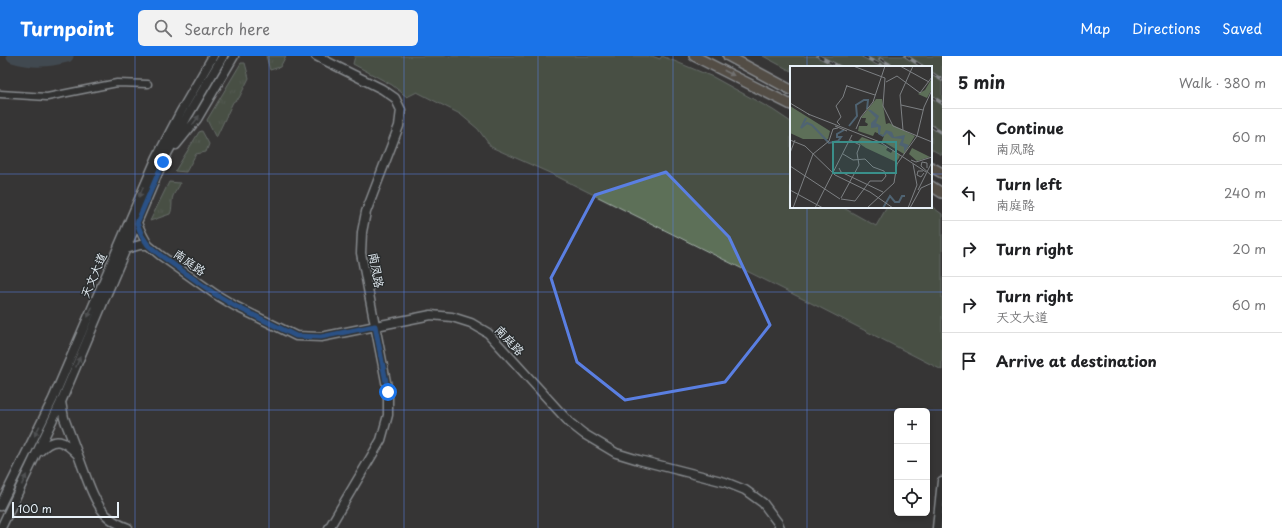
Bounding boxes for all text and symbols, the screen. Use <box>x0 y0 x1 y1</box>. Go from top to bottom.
search box <box>138 10 418 46</box>
text: Turnpoint <box>20 14 114 42</box>
icon: search <box>152 17 174 39</box>
text: Search here <box>184 17 270 40</box>
text: Map <box>1080 18 1110 39</box>
text: Directions <box>1132 18 1200 39</box>
text: Saved <box>1222 18 1262 39</box>
inset map <box>790 66 932 208</box>
text: 5 min <box>958 69 1005 95</box>
one-way arrow <box>724 70 735 77</box>
text: Walk · 380 m <box>1179 73 1266 92</box>
one-way arrow <box>192 114 200 125</box>
text: Continue <box>996 116 1064 139</box>
icon: ahead <box>958 126 980 148</box>
text: 60 m <box>1232 127 1266 146</box>
text: 南凤路 <box>996 139 1035 158</box>
route end <box>154 153 172 171</box>
text: Turn left <box>996 172 1062 195</box>
icon: left <box>958 182 980 204</box>
text: 240 m <box>1224 183 1266 202</box>
one-way arrow <box>138 187 144 199</box>
text: 南庭路 <box>996 195 1035 214</box>
text: Turn right <box>996 237 1073 260</box>
icon: right <box>958 238 980 260</box>
text: 20 m <box>1232 239 1266 258</box>
street label: 南庭路 <box>170 244 210 280</box>
street label: 天文大道 <box>75 249 111 301</box>
street label: 南凤路 <box>365 251 389 289</box>
text: Turn right <box>996 284 1073 307</box>
icon: right <box>958 294 980 316</box>
text: 60 m <box>1232 295 1266 314</box>
one-way arrow <box>87 306 94 318</box>
text: 天文大道 <box>996 307 1048 326</box>
street label: 南庭路 <box>491 321 529 359</box>
text: Arrive at destination <box>996 349 1157 372</box>
icon: arrive <box>958 350 980 372</box>
one-way arrow <box>75 355 81 367</box>
route start <box>379 383 397 401</box>
map controls <box>894 408 930 516</box>
button: + <box>894 408 930 444</box>
one-way arrow <box>34 425 41 436</box>
button: − <box>894 444 930 480</box>
one-way arrow <box>21 474 27 486</box>
button: locate <box>894 480 930 516</box>
scale bar <box>12 500 119 519</box>
text: 100 m <box>18 500 52 517</box>

